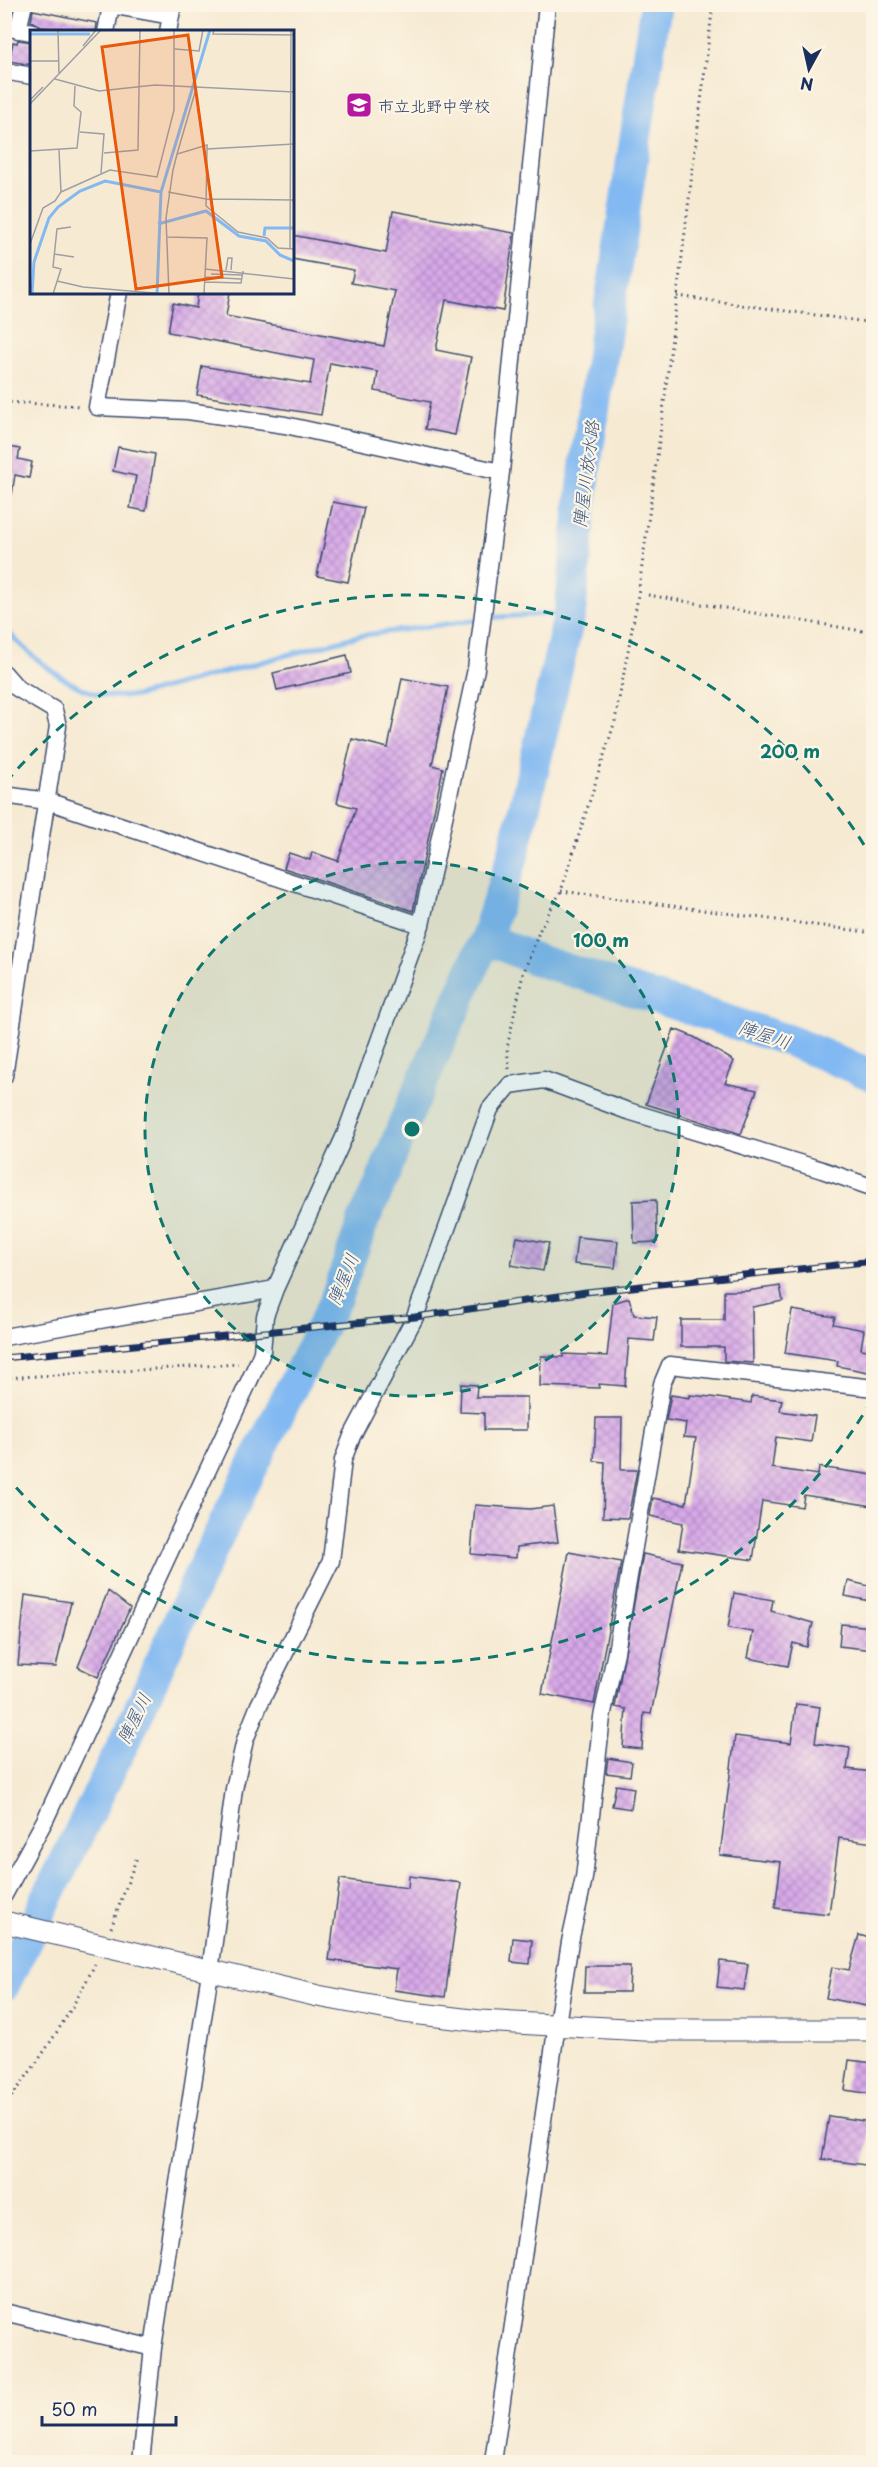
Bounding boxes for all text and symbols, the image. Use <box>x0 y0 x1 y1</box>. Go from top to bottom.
inset map <box>30 30 294 294</box>
north arrow <box>779 39 839 99</box>
text: N <box>799 72 815 98</box>
school or university icon: 市立北野中学校 <box>344 90 374 120</box>
place label: 市立北野中学校 <box>378 93 490 117</box>
water label: 陣屋川放水路 <box>565 418 605 529</box>
text: 200 m <box>760 737 820 764</box>
text: 100 m <box>573 926 629 953</box>
water label: 陣屋川 <box>735 1013 795 1055</box>
centre of rings <box>402 1119 422 1139</box>
water label: 陣屋川 <box>319 1249 365 1309</box>
water label: 陣屋川 <box>109 1688 157 1748</box>
scale bar <box>42 2389 176 2427</box>
text: 50 m <box>51 2395 98 2422</box>

